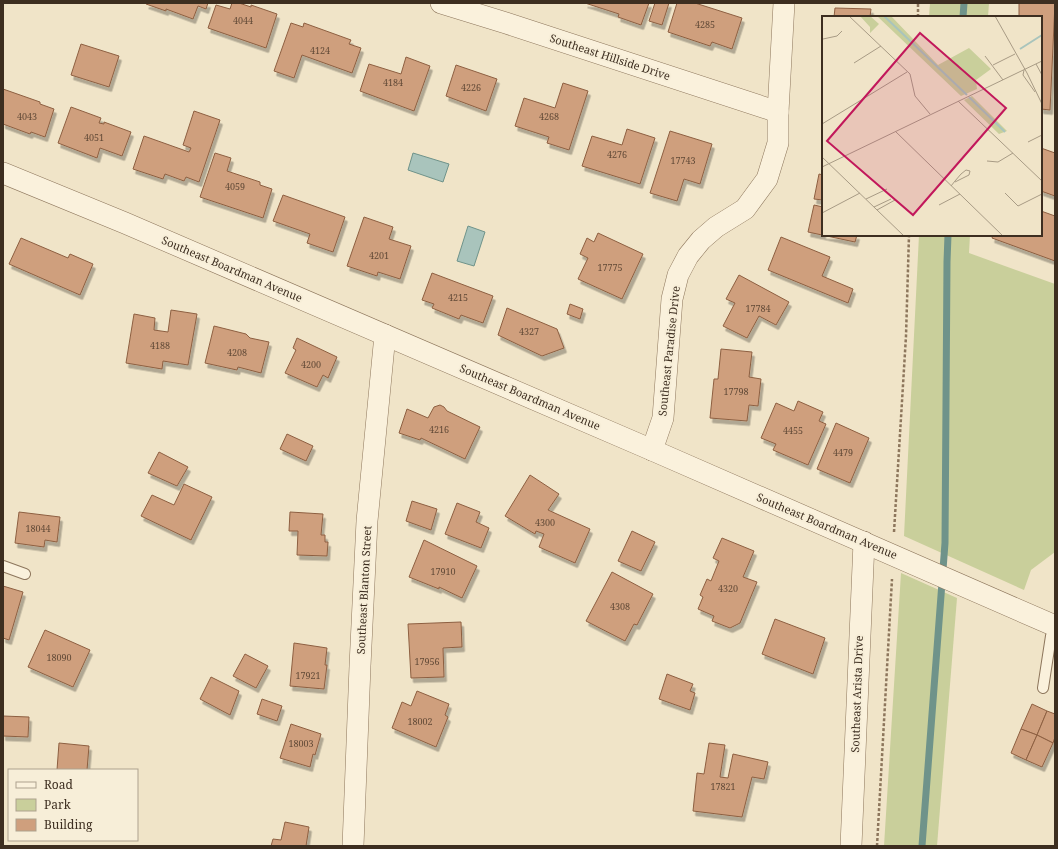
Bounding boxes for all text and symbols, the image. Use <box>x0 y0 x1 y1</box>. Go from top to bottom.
house number: 4044 <box>233 14 253 27</box>
inset map <box>822 16 1042 236</box>
house number: 4285 <box>695 18 715 31</box>
street label: Southeast Hillside Drive <box>548 30 672 83</box>
house number: 4124 <box>310 44 330 57</box>
house number: 4184 <box>383 76 403 89</box>
house number: 4226 <box>461 81 481 94</box>
house number: 4043 <box>17 110 37 123</box>
house number: 4268 <box>539 110 559 123</box>
house number: 4051 <box>84 131 104 144</box>
house number: 4276 <box>607 148 627 161</box>
house number: 17743 <box>670 154 696 167</box>
house number: 4059 <box>225 180 245 193</box>
street label: Southeast Boardman Avenue <box>160 232 305 305</box>
house number: 4201 <box>369 249 389 262</box>
house number: 17775 <box>597 261 623 274</box>
street label: Southeast Paradise Drive <box>654 285 683 417</box>
house number: 4215 <box>448 291 468 304</box>
house number: 17784 <box>745 302 771 315</box>
house number: 4327 <box>519 325 539 338</box>
house number: 4188 <box>150 339 170 352</box>
house number: 4208 <box>227 346 247 359</box>
house number: 4200 <box>301 358 321 371</box>
street label: Southeast Boardman Avenue <box>458 360 603 433</box>
house number: 17798 <box>723 385 749 398</box>
house number: 4216 <box>429 423 449 436</box>
house number: 4455 <box>783 424 803 437</box>
house number: 4479 <box>833 446 853 459</box>
street label: Southeast Boardman Avenue <box>755 489 900 562</box>
house number: 4300 <box>535 516 555 529</box>
house number: 18044 <box>25 522 51 535</box>
street label: Southeast Blanton Street <box>353 525 374 655</box>
house number: 17910 <box>430 565 456 578</box>
house number: 4320 <box>718 582 738 595</box>
house number: 4308 <box>610 600 630 613</box>
street label: Southeast Arista Drive <box>847 635 866 753</box>
house number: 18090 <box>46 651 72 664</box>
house number: 17956 <box>414 655 440 668</box>
house number: 17921 <box>295 669 321 682</box>
house number: 18002 <box>407 715 433 728</box>
house number: 18003 <box>288 737 314 750</box>
legend <box>8 769 138 841</box>
text: Road <box>44 776 74 793</box>
house number: 17821 <box>710 780 736 793</box>
text: Park <box>44 796 72 813</box>
text: Building <box>44 816 93 833</box>

